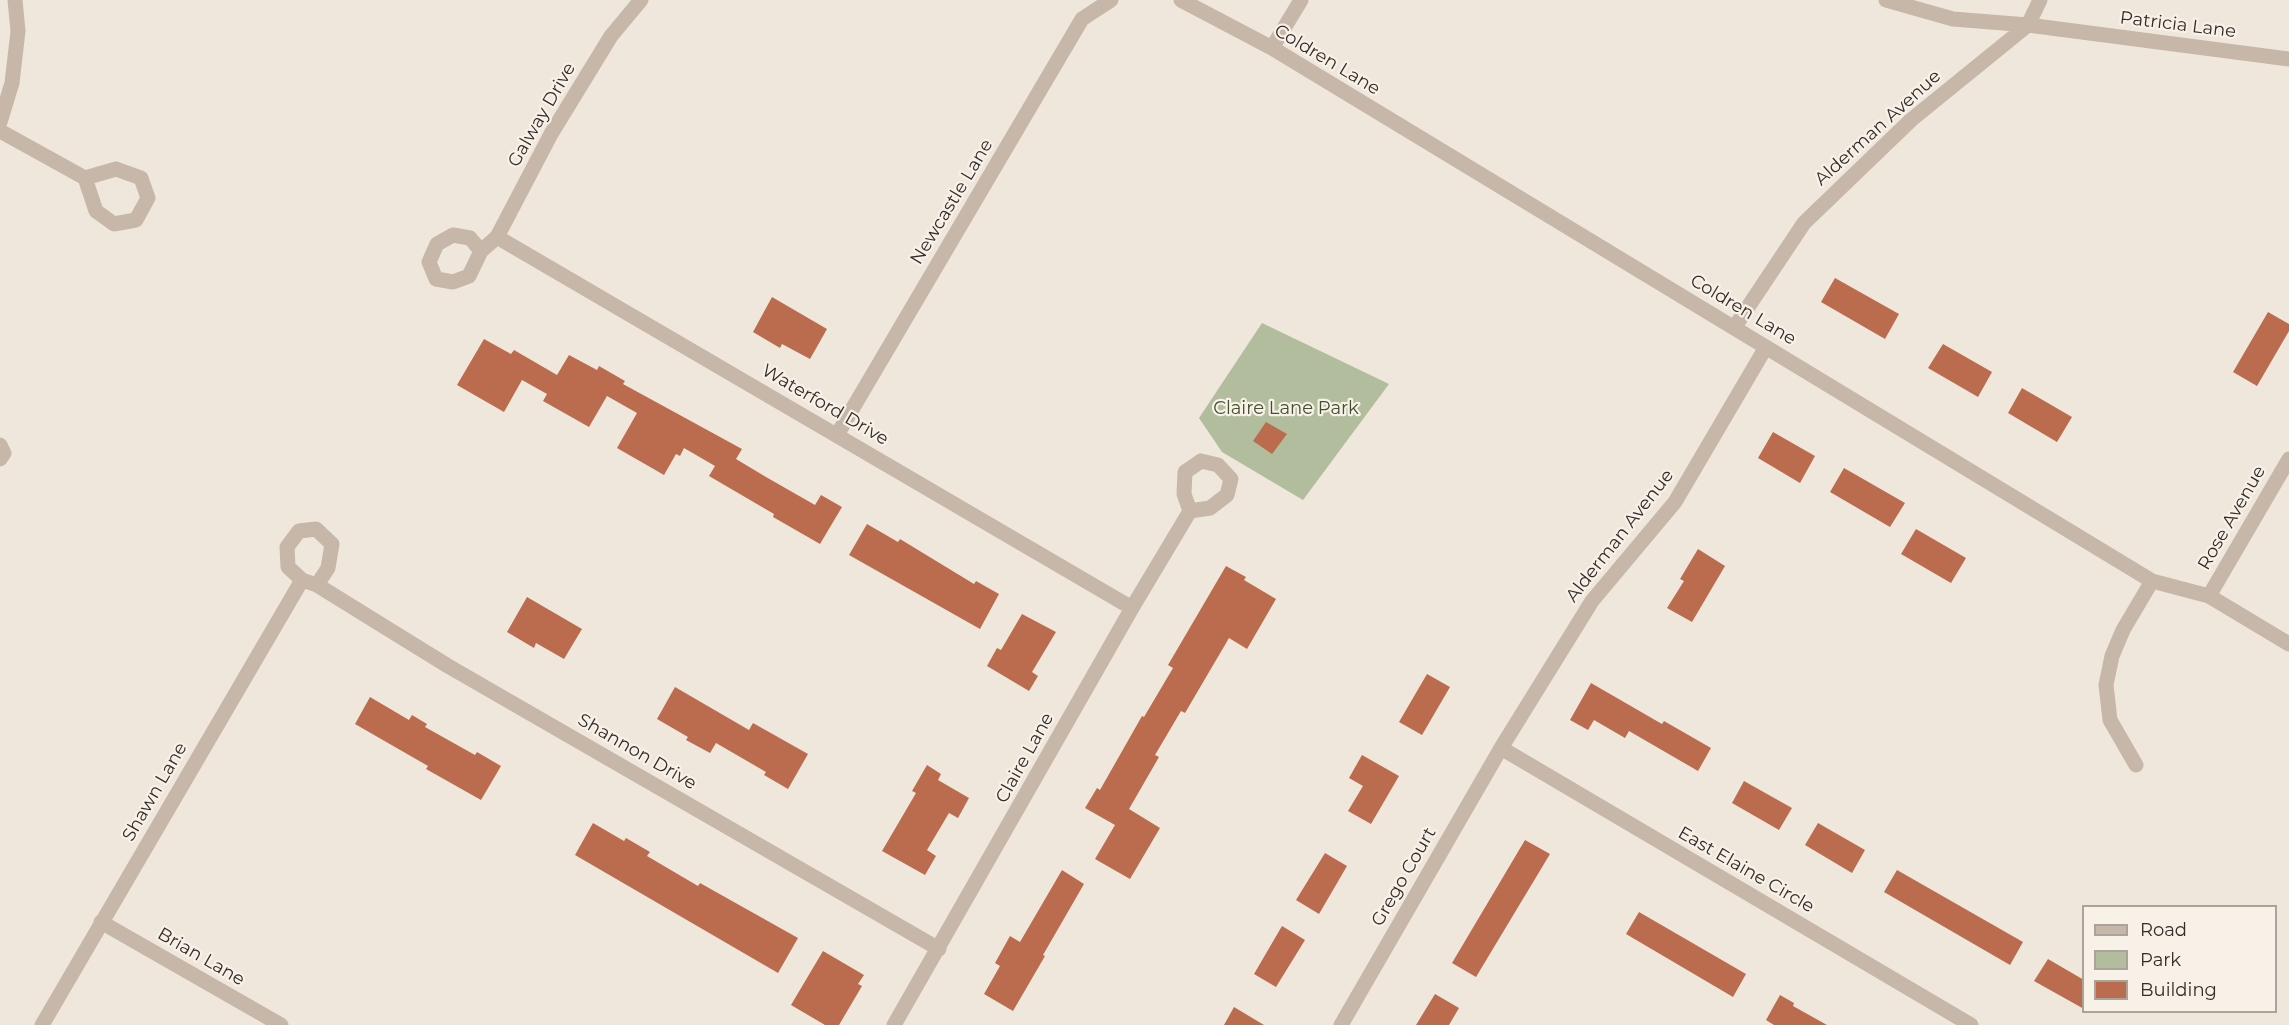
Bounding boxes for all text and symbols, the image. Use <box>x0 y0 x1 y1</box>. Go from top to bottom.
street label: Patricia Lane <box>2119 7 2237 43</box>
street label: Coldren Lane <box>1270 20 1384 100</box>
street label: Galway Drive <box>503 59 581 171</box>
street label: Alderman Avenue <box>1810 66 1946 190</box>
street label: Newcastle Lane <box>906 135 998 269</box>
street label: Coldren Lane <box>1686 270 1800 350</box>
street label: Waterford Drive <box>758 360 892 450</box>
park label: Claire Lane Park <box>1213 398 1359 420</box>
street label: Rose Avenue <box>2193 462 2271 574</box>
street label: Alderman Avenue <box>1561 465 1679 607</box>
street label: Shannon Drive <box>574 709 700 795</box>
street label: Claire Lane <box>991 709 1059 807</box>
street label: Shawn Lane <box>118 739 192 845</box>
street label: East Elaine Circle <box>1674 822 1818 918</box>
street label: Grego Court <box>1367 824 1441 930</box>
legend <box>2082 905 2277 1013</box>
text: Road <box>2140 919 2187 941</box>
street label: Brian Lane <box>153 923 249 991</box>
text: Park <box>2140 949 2181 971</box>
text: Building <box>2140 979 2217 1001</box>

